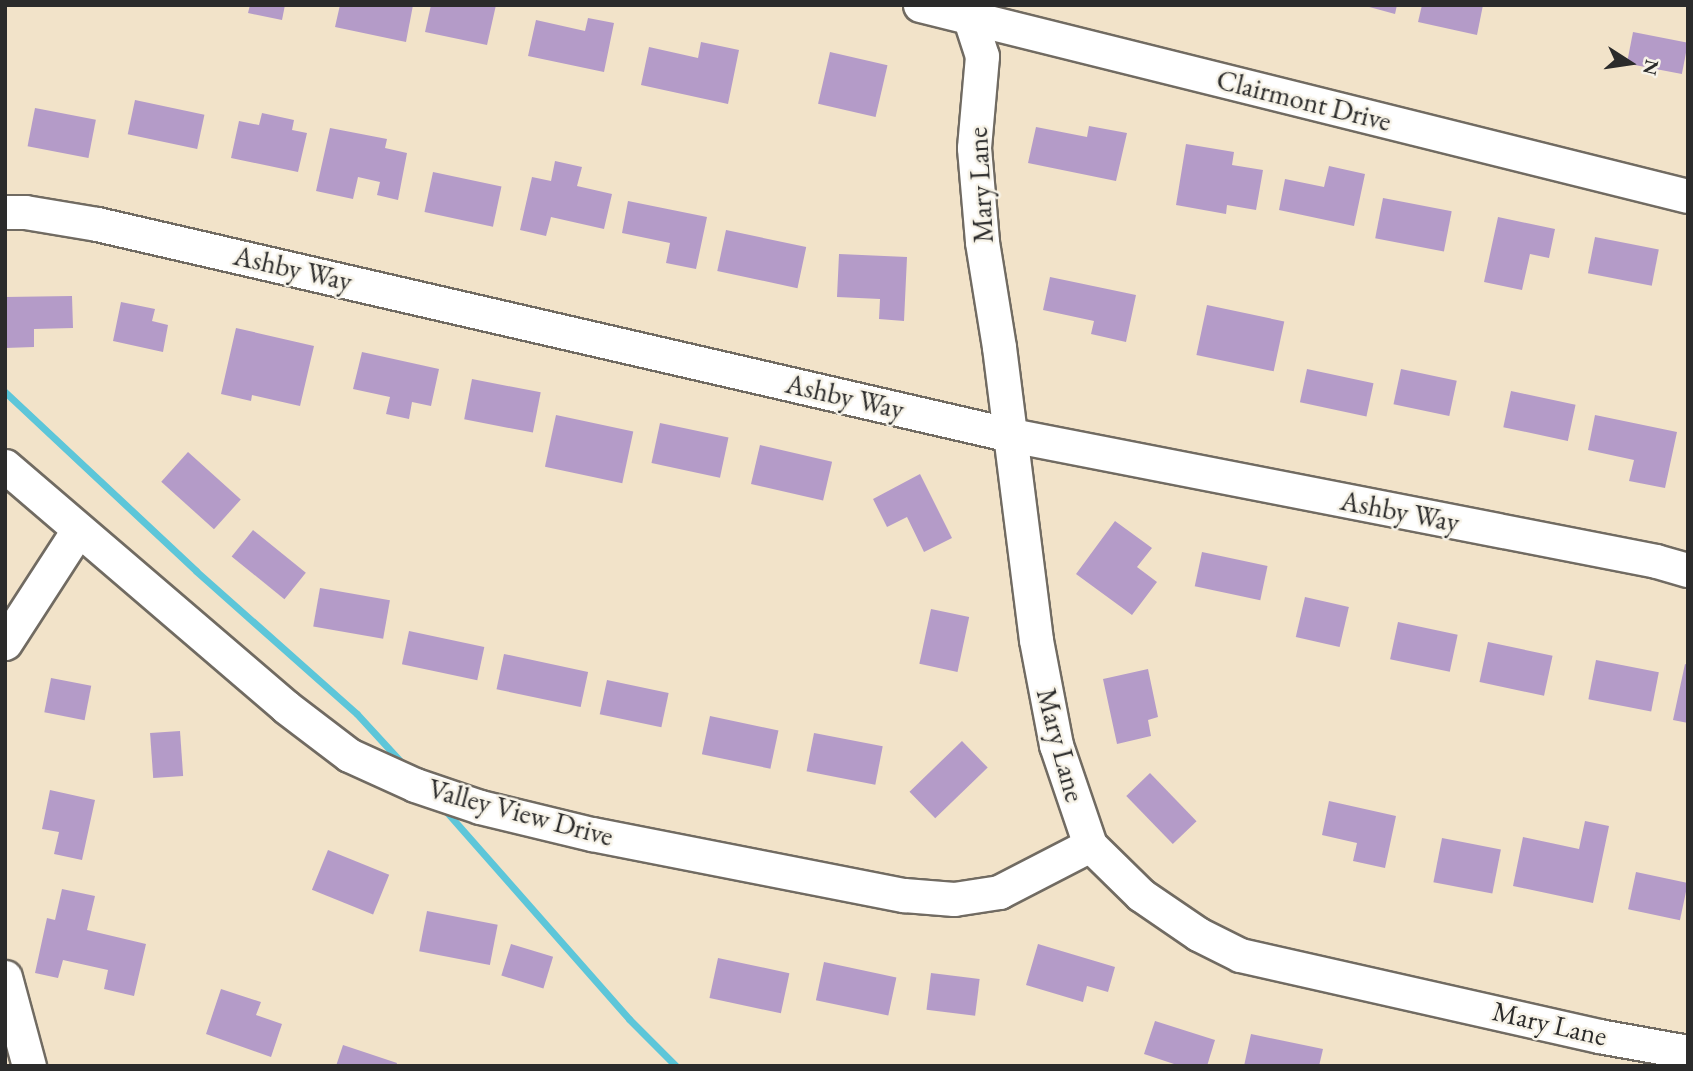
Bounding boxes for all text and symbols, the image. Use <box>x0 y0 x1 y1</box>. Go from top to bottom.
north arrow <box>1595 28 1665 98</box>
text: N <box>1637 57 1665 78</box>
street label: Clairmont Drive <box>1213 62 1395 138</box>
street label: Mary Lane <box>960 126 1000 244</box>
street label: Ashby Way <box>231 238 355 298</box>
street label: Ashby Way <box>783 366 907 426</box>
street label: Ashby Way <box>1338 483 1462 539</box>
street label: Mary Lane <box>1030 684 1092 806</box>
street label: Valley View Drive <box>425 771 617 853</box>
street label: Mary Lane <box>1490 994 1610 1052</box>

